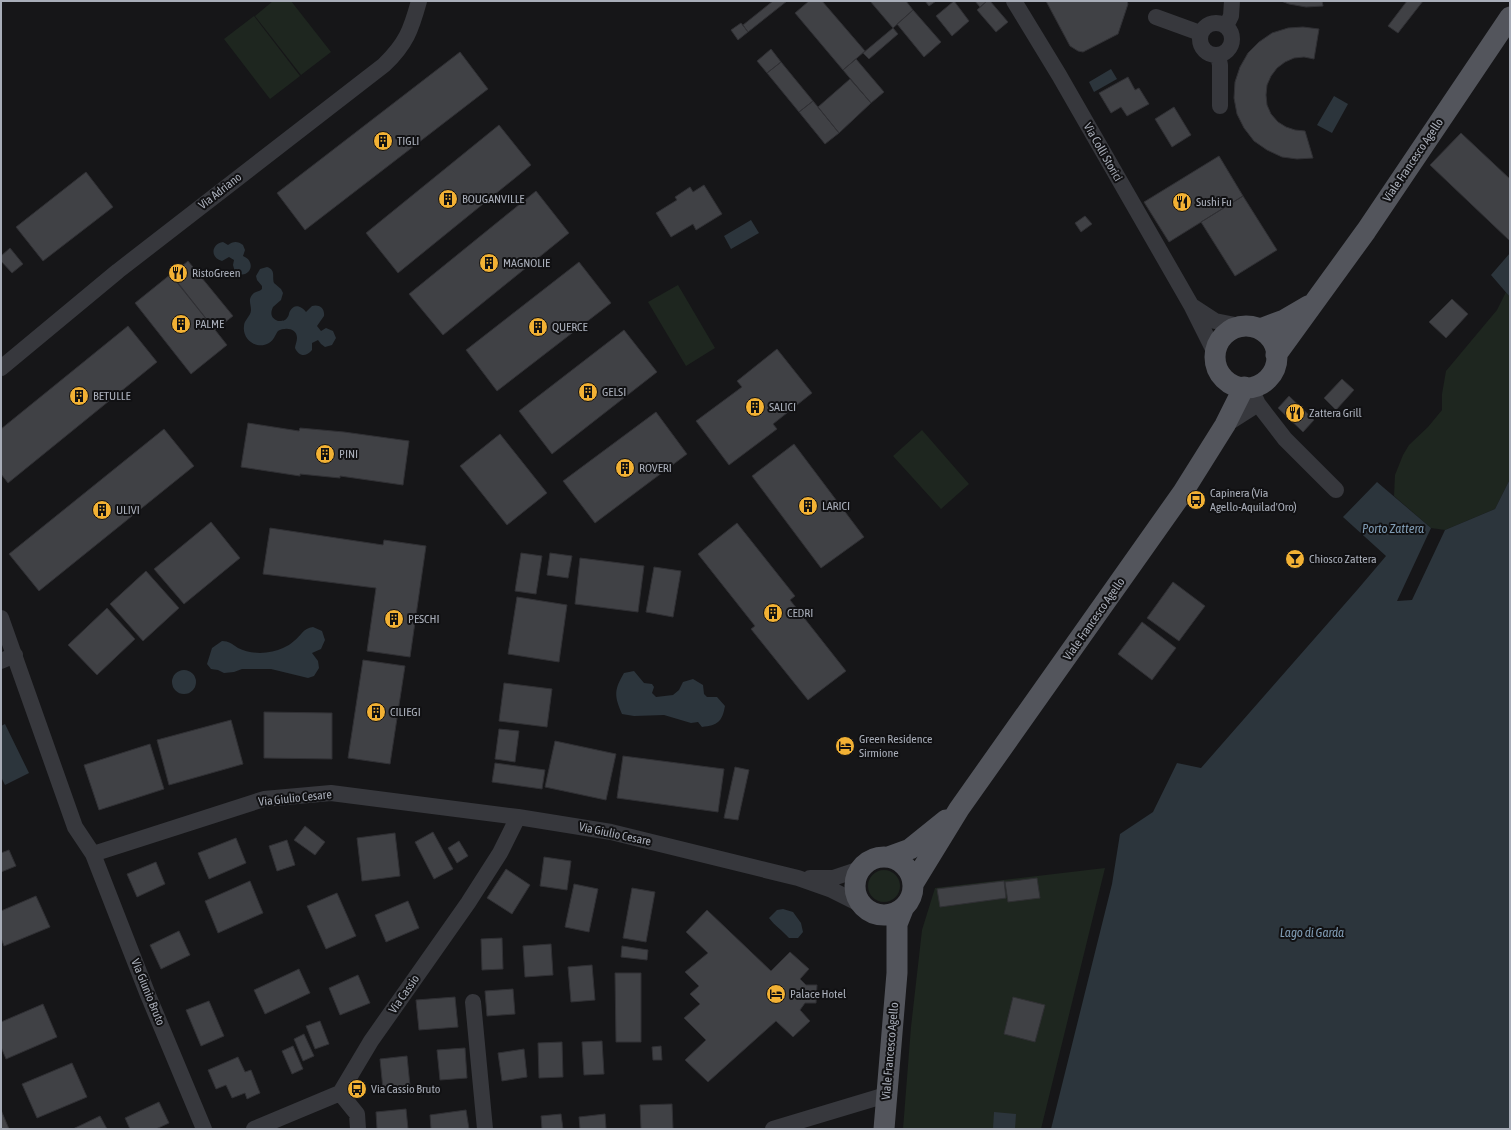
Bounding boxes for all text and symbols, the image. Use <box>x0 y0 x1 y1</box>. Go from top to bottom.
street label: Viale Francesco Agello <box>1380 115 1446 204</box>
street label: Via Colli Storici <box>1081 120 1125 184</box>
building icon: TIGLI <box>372 130 394 152</box>
place label: TIGLI <box>397 134 419 148</box>
street label: Via Adriano <box>196 170 245 212</box>
building icon: BOUGANVILLE <box>437 188 459 210</box>
restaurant icon: Sushi Fu <box>1171 191 1193 213</box>
place label: BOUGANVILLE <box>462 192 524 206</box>
place label: Sushi Fu <box>1196 195 1232 209</box>
building icon: MAGNOLIE <box>478 252 500 274</box>
place label: MAGNOLIE <box>503 256 550 270</box>
restaurant icon: RistoGreen <box>167 262 189 284</box>
place label: RistoGreen <box>192 266 241 280</box>
building icon: PALME <box>170 313 192 335</box>
building icon: QUERCE <box>527 316 549 338</box>
place label: PALME <box>195 317 224 331</box>
place label: QUERCE <box>552 320 588 334</box>
building icon: GELSI <box>577 381 599 403</box>
building icon: BETULLE <box>68 385 90 407</box>
place label: GELSI <box>602 385 626 399</box>
place label: BETULLE <box>93 389 131 403</box>
building icon: SALICI <box>744 396 766 418</box>
place label: SALICI <box>769 400 796 414</box>
restaurant icon: Zattera Grill <box>1284 402 1306 424</box>
place label: Zattera Grill <box>1309 406 1363 420</box>
building icon: PINI <box>314 443 336 465</box>
place label: PINI <box>339 447 358 461</box>
building icon: ROVERI <box>614 457 636 479</box>
place label: ROVERI <box>639 461 672 475</box>
place label: Capinera (Via Agello-Aquilad'Oro) <box>1210 486 1297 514</box>
bus stop icon: Capinera (Via Agello-Aquilad'Oro) <box>1185 489 1207 511</box>
building icon: LARICI <box>797 495 819 517</box>
building icon: ULIVI <box>91 499 113 521</box>
place label: LARICI <box>822 499 850 513</box>
place label: ULIVI <box>116 503 140 517</box>
water label: Porto Zattera <box>1362 521 1424 536</box>
bar icon: Chiosco Zattera <box>1284 548 1306 570</box>
place label: Chiosco Zattera <box>1309 552 1377 566</box>
street label: Viale Francesco Agello <box>1060 575 1128 663</box>
building icon: CEDRI <box>762 602 784 624</box>
place label: CEDRI <box>787 606 813 620</box>
building icon: PESCHI <box>383 608 405 630</box>
place label: PESCHI <box>408 612 439 626</box>
building icon: CILIEGI <box>365 701 387 723</box>
place label: CILIEGI <box>390 705 421 719</box>
place label: Green Residence Sirmione <box>859 732 933 760</box>
hotel icon: Green Residence Sirmione <box>834 735 856 757</box>
street label: Via Giulio Cesare <box>258 787 332 809</box>
street label: Via Giulio Cesare <box>578 819 652 849</box>
water label: Lago di Garda <box>1280 925 1344 940</box>
street label: Via Giunio Bruto <box>128 957 168 1028</box>
street label: Via Cassio <box>386 972 422 1016</box>
hotel icon: Palace Hotel <box>765 983 787 1005</box>
place label: Palace Hotel <box>790 987 847 1001</box>
street label: Viale Francesco Agello <box>879 1001 901 1100</box>
bus stop icon: Via Cassio Bruto <box>346 1078 368 1100</box>
place label: Via Cassio Bruto <box>371 1082 441 1096</box>

